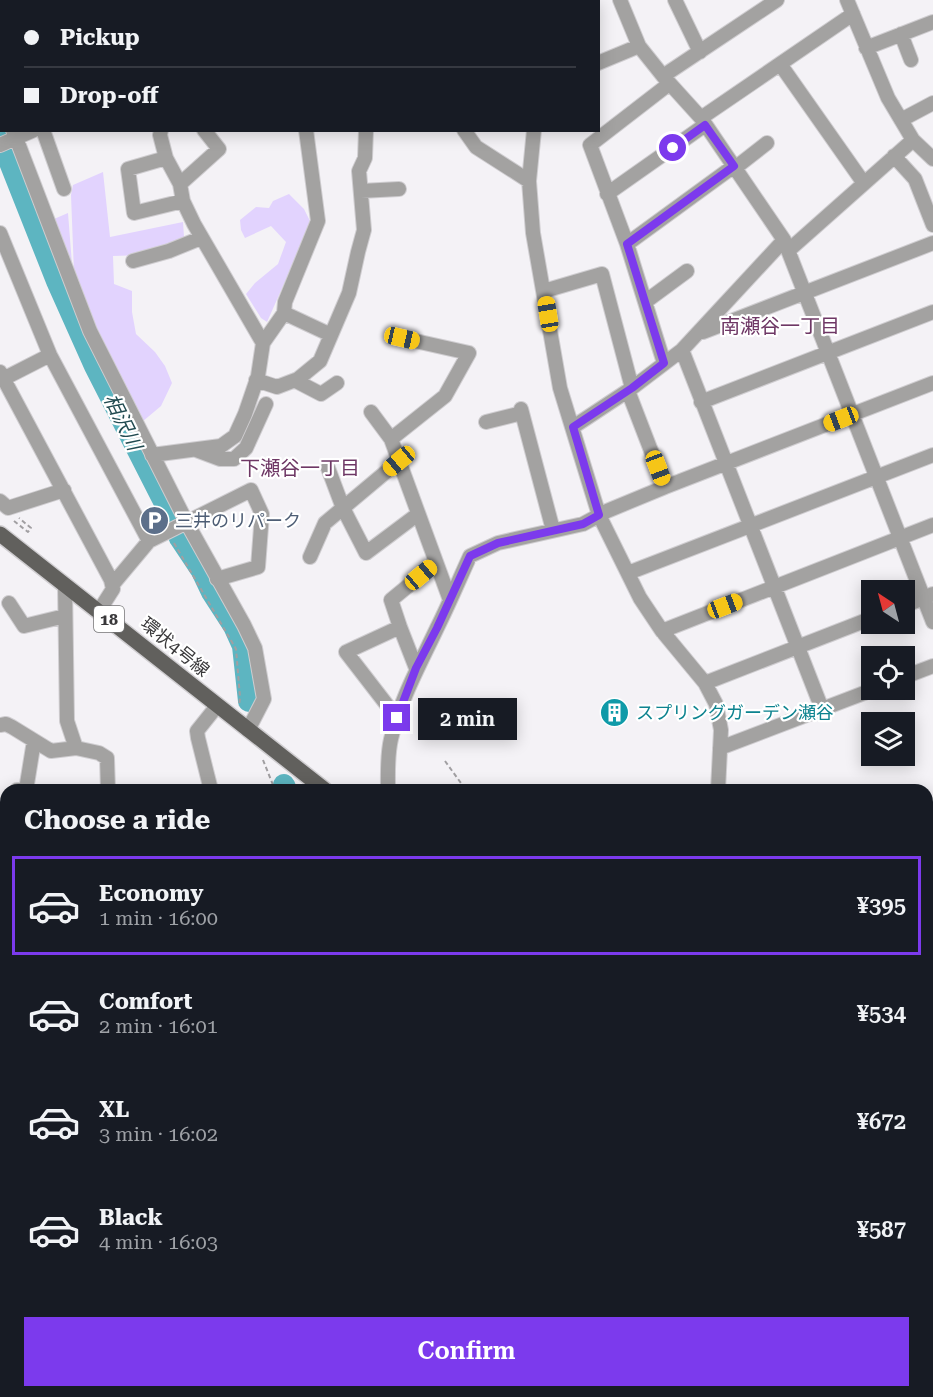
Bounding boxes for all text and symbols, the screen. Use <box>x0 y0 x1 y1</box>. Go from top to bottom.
text: Pickup <box>60 25 140 50</box>
text: Drop-off <box>60 83 158 108</box>
route start <box>659 134 686 161</box>
car <box>536 295 560 333</box>
district label: 南瀬谷一丁目 <box>720 314 840 338</box>
car <box>382 325 422 351</box>
water label: 相沢川 <box>99 390 148 456</box>
car <box>821 404 861 434</box>
car <box>379 443 419 479</box>
car <box>643 448 673 488</box>
district label: 下瀬谷一丁目 <box>240 456 360 480</box>
parking icon: 三井のリパーク <box>138 505 170 537</box>
place label: 三井のリパーク <box>175 510 301 531</box>
car <box>401 557 441 593</box>
north arrow <box>861 580 915 634</box>
map controls <box>861 580 915 766</box>
car <box>705 591 745 621</box>
road number: 18 <box>94 606 124 632</box>
street label: 環状4号線 <box>137 613 214 681</box>
button: locate <box>861 646 915 700</box>
callout: 2 min <box>418 697 517 739</box>
building icon: スプリングガーデン瀬谷 <box>599 697 631 729</box>
place label: スプリングガーデン瀬谷 <box>636 702 834 723</box>
route end <box>383 704 410 731</box>
text: 2 min <box>440 707 495 731</box>
button: layers <box>861 712 915 766</box>
text: Choose a ride <box>24 804 210 836</box>
icon: car <box>27 879 81 933</box>
text: Economy <box>99 881 203 906</box>
text: ¥395 <box>857 893 906 918</box>
text: 1 min · 16:00 <box>99 906 218 930</box>
icon: car <box>27 987 81 1041</box>
text: Comfort <box>99 989 192 1014</box>
text: ¥534 <box>857 1001 906 1026</box>
text: 2 min · 16:01 <box>99 1014 218 1038</box>
icon: car <box>27 1095 81 1149</box>
text: XL <box>99 1097 129 1122</box>
text: ¥672 <box>857 1109 906 1134</box>
text: 3 min · 16:02 <box>99 1122 218 1146</box>
icon: car <box>27 1203 81 1257</box>
text: Black <box>99 1205 163 1230</box>
text: ¥587 <box>857 1217 906 1242</box>
text: 4 min · 16:03 <box>99 1230 218 1254</box>
button: Confirm <box>24 1317 909 1386</box>

